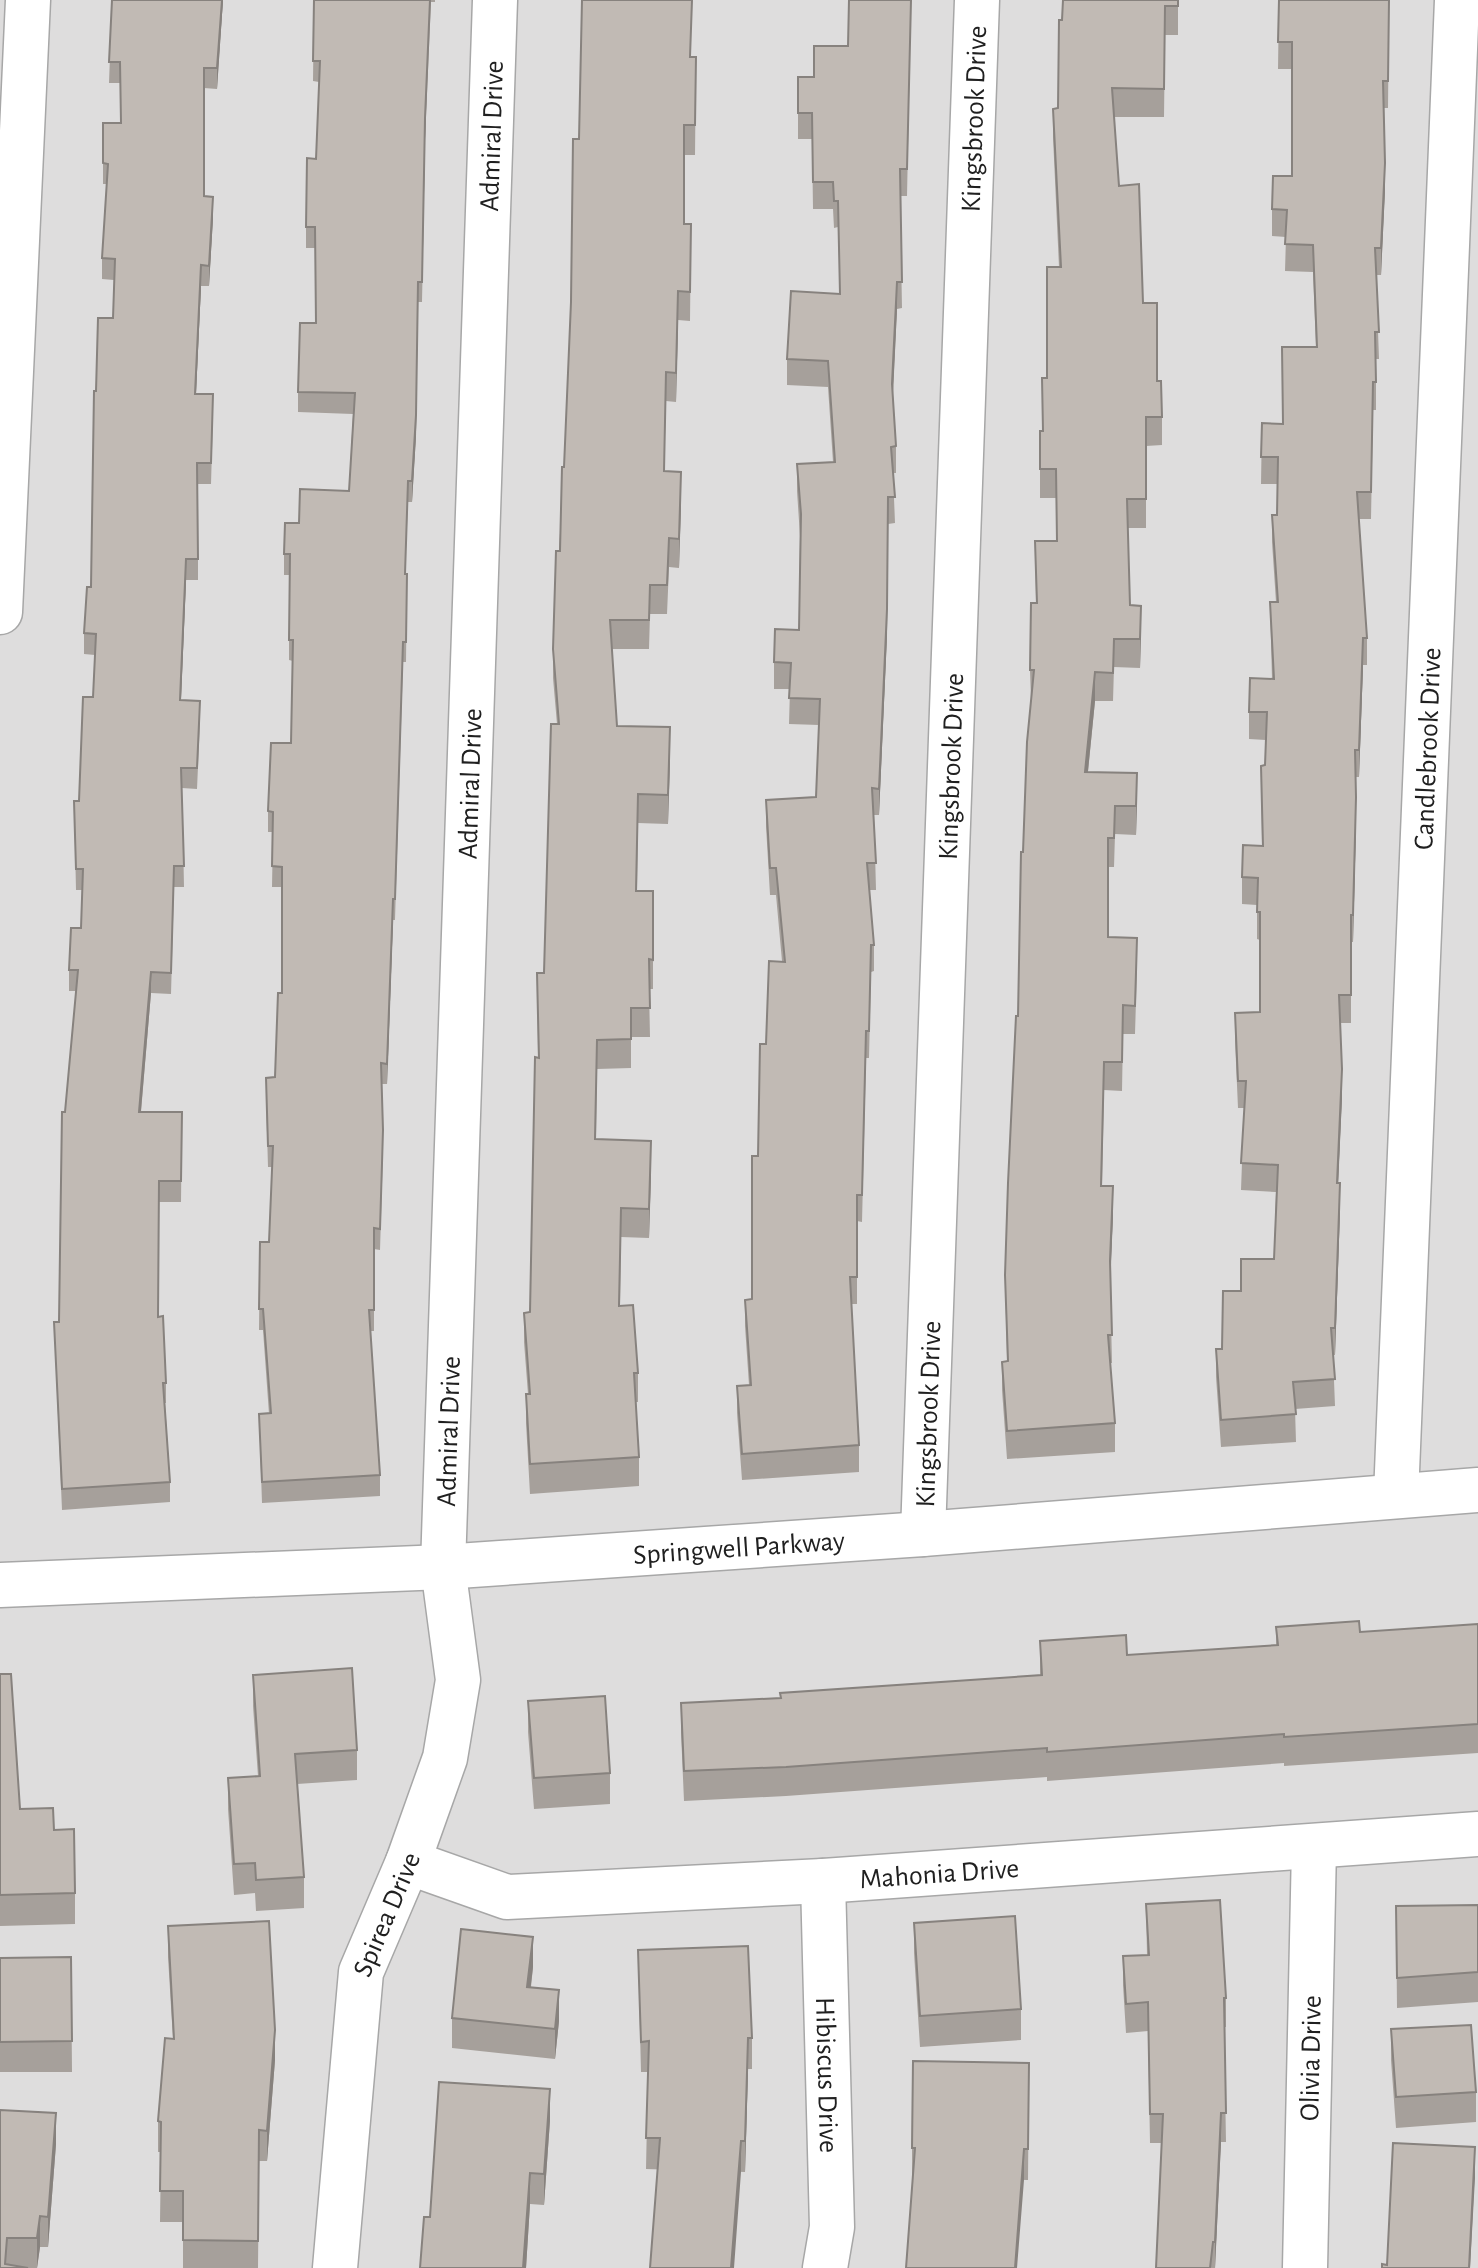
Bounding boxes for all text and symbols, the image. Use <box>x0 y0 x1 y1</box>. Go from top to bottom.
street label: Kingsbrook Drive <box>958 25 992 213</box>
street label: Admiral Drive <box>476 60 509 212</box>
street label: Candlebrook Drive <box>1410 647 1447 850</box>
street label: Kingsbrook Drive <box>935 673 969 860</box>
street label: Admiral Drive <box>454 708 487 860</box>
street label: Kingsbrook Drive <box>912 1320 946 1508</box>
street label: Admiral Drive <box>433 1355 466 1507</box>
street label: Springwell Parkway <box>632 1527 846 1570</box>
street label: Spirea Drive <box>349 1849 426 1981</box>
street label: Mahonia Drive <box>859 1855 1020 1894</box>
street label: Olivia Drive <box>1296 1995 1327 2121</box>
street label: Hibiscus Drive <box>810 1997 842 2153</box>

